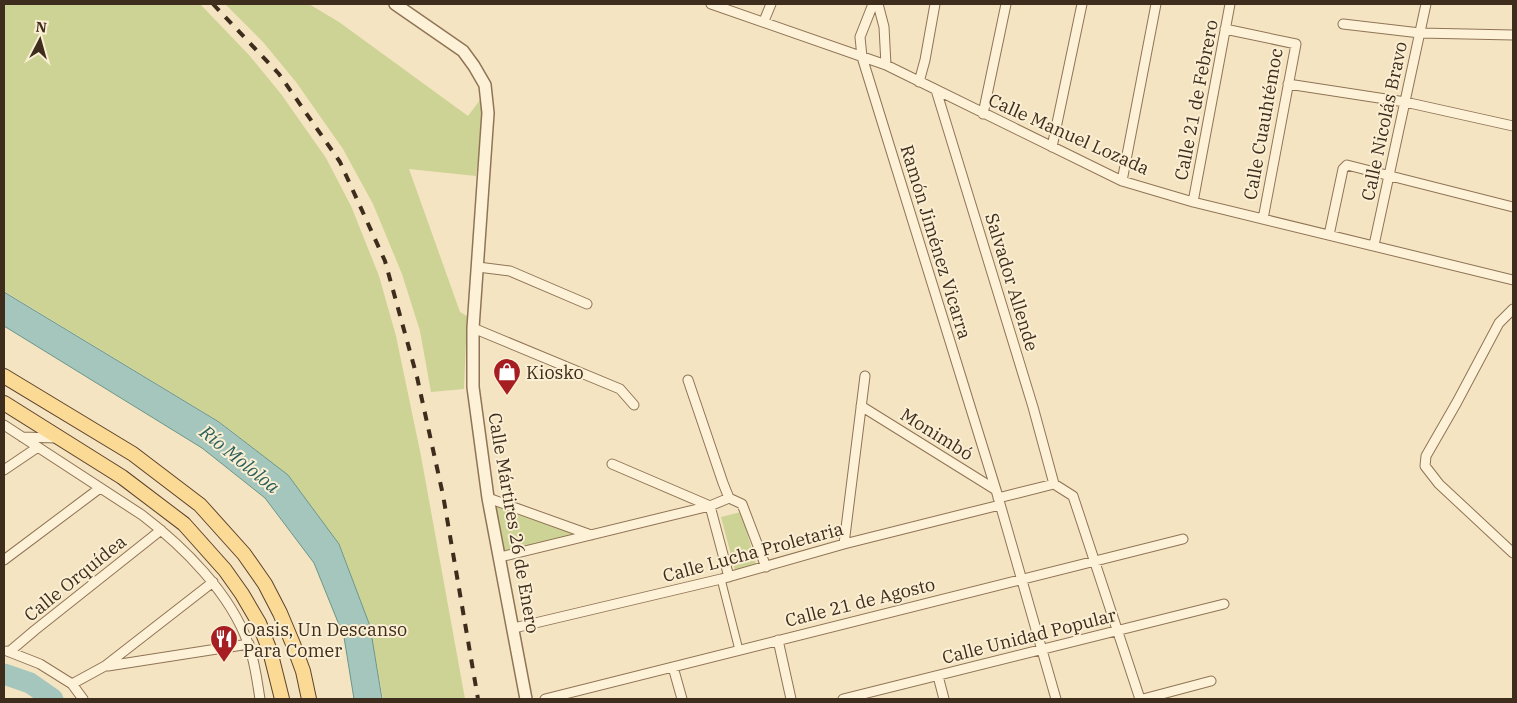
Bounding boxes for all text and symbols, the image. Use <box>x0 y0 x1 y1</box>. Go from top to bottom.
north arrow <box>15 15 65 65</box>
text: N <box>35 18 48 37</box>
street label: Calle 21 de Febrero <box>1169 18 1223 182</box>
street label: Calle Nicolás Bravo <box>1356 39 1412 203</box>
street label: Calle Cuauhtémoc <box>1238 46 1288 202</box>
street label: Calle Manuel Lozada <box>985 88 1153 180</box>
street label: Ramón Jiménez Vicarra <box>895 142 977 342</box>
street label: Salvador Allende <box>980 210 1044 354</box>
shop icon: Kiosko <box>492 357 522 396</box>
place label: Kiosko <box>526 361 584 384</box>
street label: Monimbó <box>896 403 978 465</box>
street label: Calle Mártires 26 de Enero <box>483 411 545 635</box>
water label: Río Mololoa <box>195 419 285 499</box>
street label: Calle Lucha Proletaria <box>660 517 846 587</box>
street label: Calle Orquídea <box>19 530 131 626</box>
street label: Calle 21 de Agosto <box>783 572 937 632</box>
street label: Calle Unidad Popular <box>940 603 1118 669</box>
place label: Oasis, Un Descanso Para Comer <box>243 618 407 662</box>
restaurant icon: Oasis, Un Descanso Para Comer <box>209 624 239 663</box>

